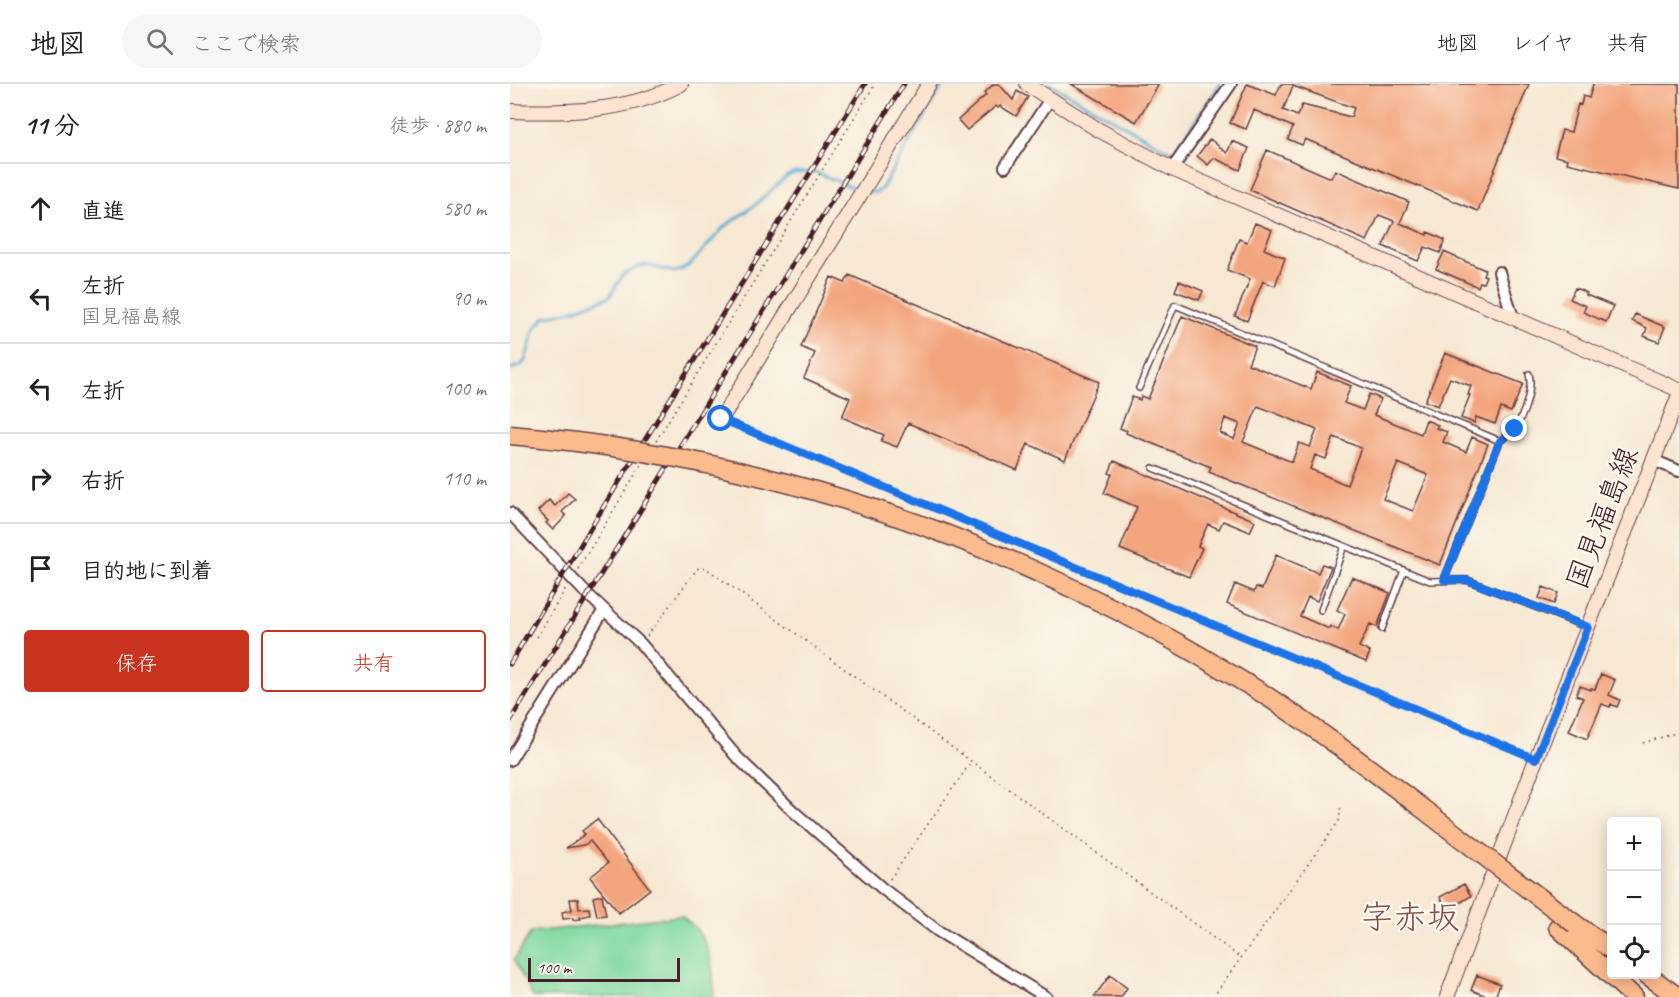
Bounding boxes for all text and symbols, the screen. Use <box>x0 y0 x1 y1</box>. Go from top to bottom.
search box <box>122 14 542 68</box>
icon: search <box>143 25 176 58</box>
text: 地図 <box>30 26 86 61</box>
text: ここで検索 <box>191 30 301 58</box>
text: 地図 <box>1437 30 1479 56</box>
text: レイヤ <box>1512 30 1574 56</box>
text: 共有 <box>1607 30 1649 56</box>
text: 11 分 <box>24 109 80 142</box>
text: 徒歩 · 880 m <box>390 113 486 138</box>
icon: ahead <box>24 192 57 225</box>
text: 580 m <box>443 196 486 221</box>
text: 直進 <box>81 197 125 225</box>
text: 左折 <box>81 272 125 300</box>
icon: left <box>24 282 57 315</box>
text: 90 m <box>452 286 486 311</box>
text: 国見福島線 <box>81 304 181 329</box>
icon: left <box>24 372 57 405</box>
text: 100 m <box>443 376 486 401</box>
text: 左折 <box>81 377 125 405</box>
route start <box>707 405 733 431</box>
route end <box>1501 415 1527 441</box>
street label: 国見福島線 <box>1557 441 1647 595</box>
icon: right <box>24 462 57 495</box>
text: 110 m <box>443 466 486 491</box>
text: 右折 <box>81 467 125 495</box>
icon: arrive <box>24 552 57 585</box>
text: 目的地に到着 <box>81 557 213 585</box>
button: 保存 <box>24 630 249 692</box>
button: 共有 <box>261 630 486 692</box>
map controls <box>1607 817 1661 979</box>
button: + <box>1607 817 1661 871</box>
button: − <box>1607 871 1661 925</box>
district label: 字赤坂 <box>1361 896 1460 938</box>
button: locate <box>1607 925 1661 979</box>
scale bar <box>528 955 680 982</box>
text: 100 m <box>537 958 571 978</box>

